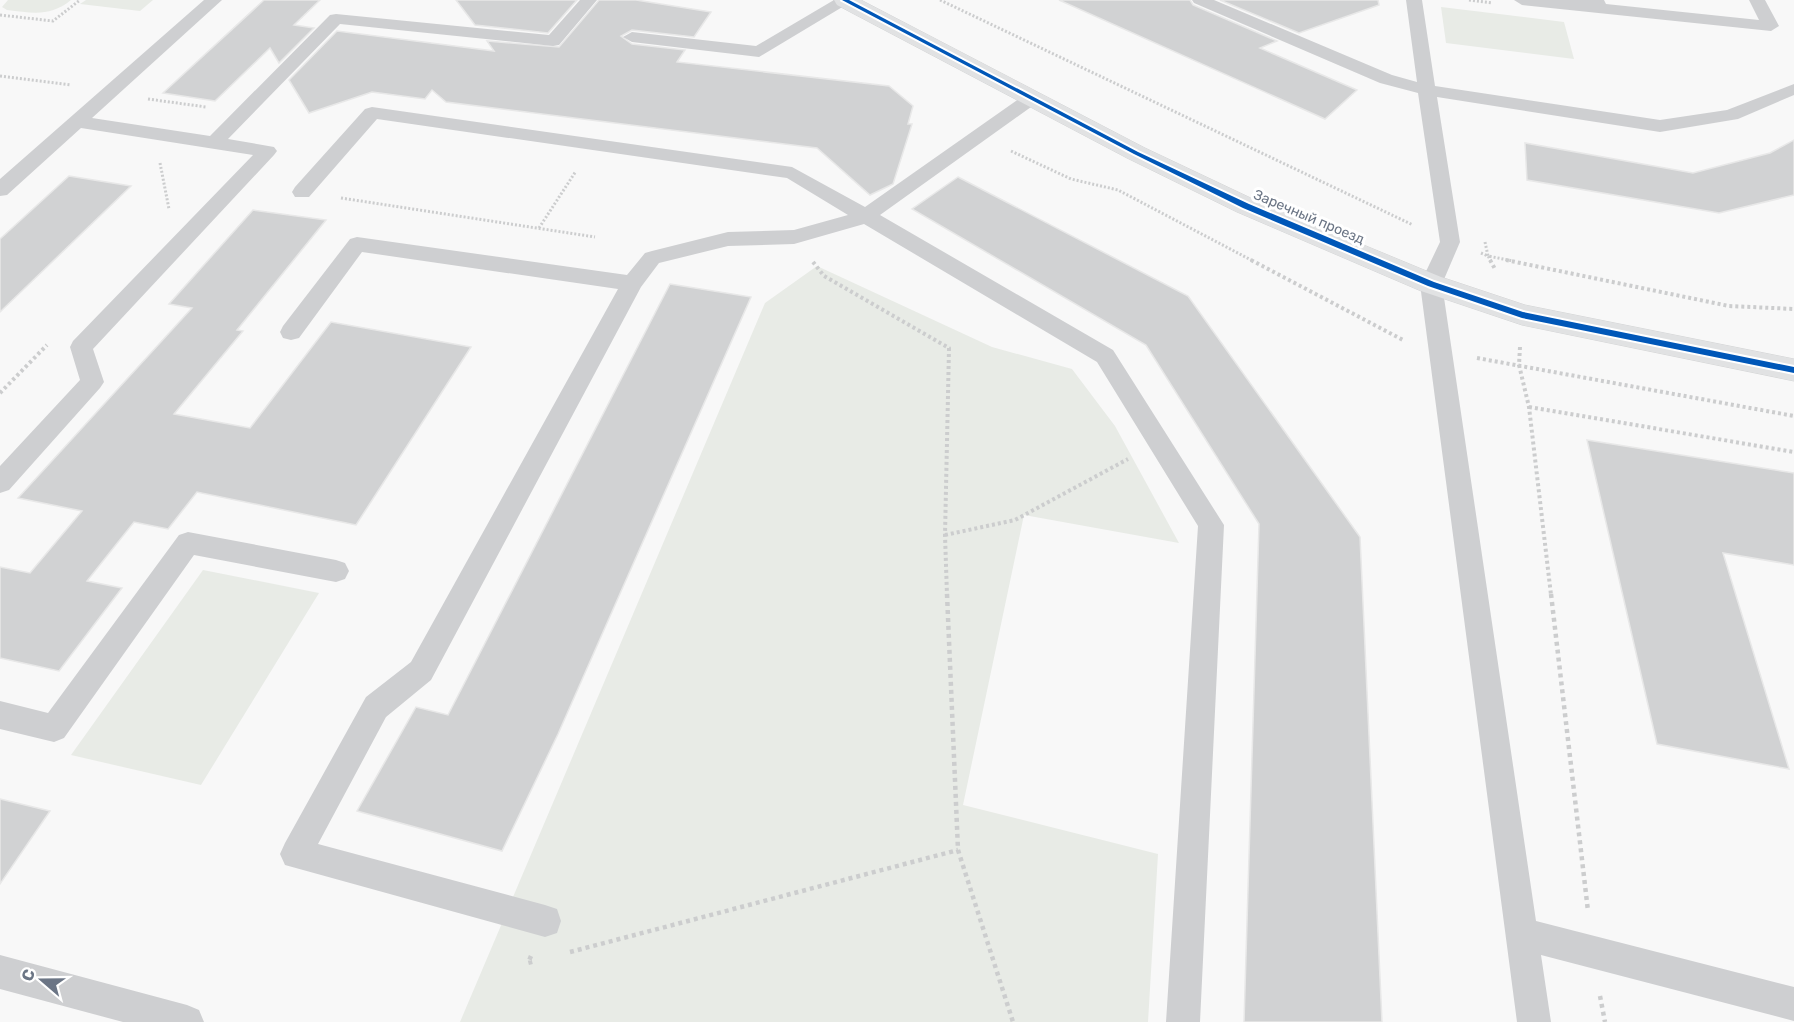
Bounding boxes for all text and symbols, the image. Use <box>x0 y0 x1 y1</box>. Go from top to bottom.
street label: Заречный проезд <box>1251 186 1367 248</box>
north arrow <box>12 950 72 1010</box>
text: С <box>18 967 39 984</box>

